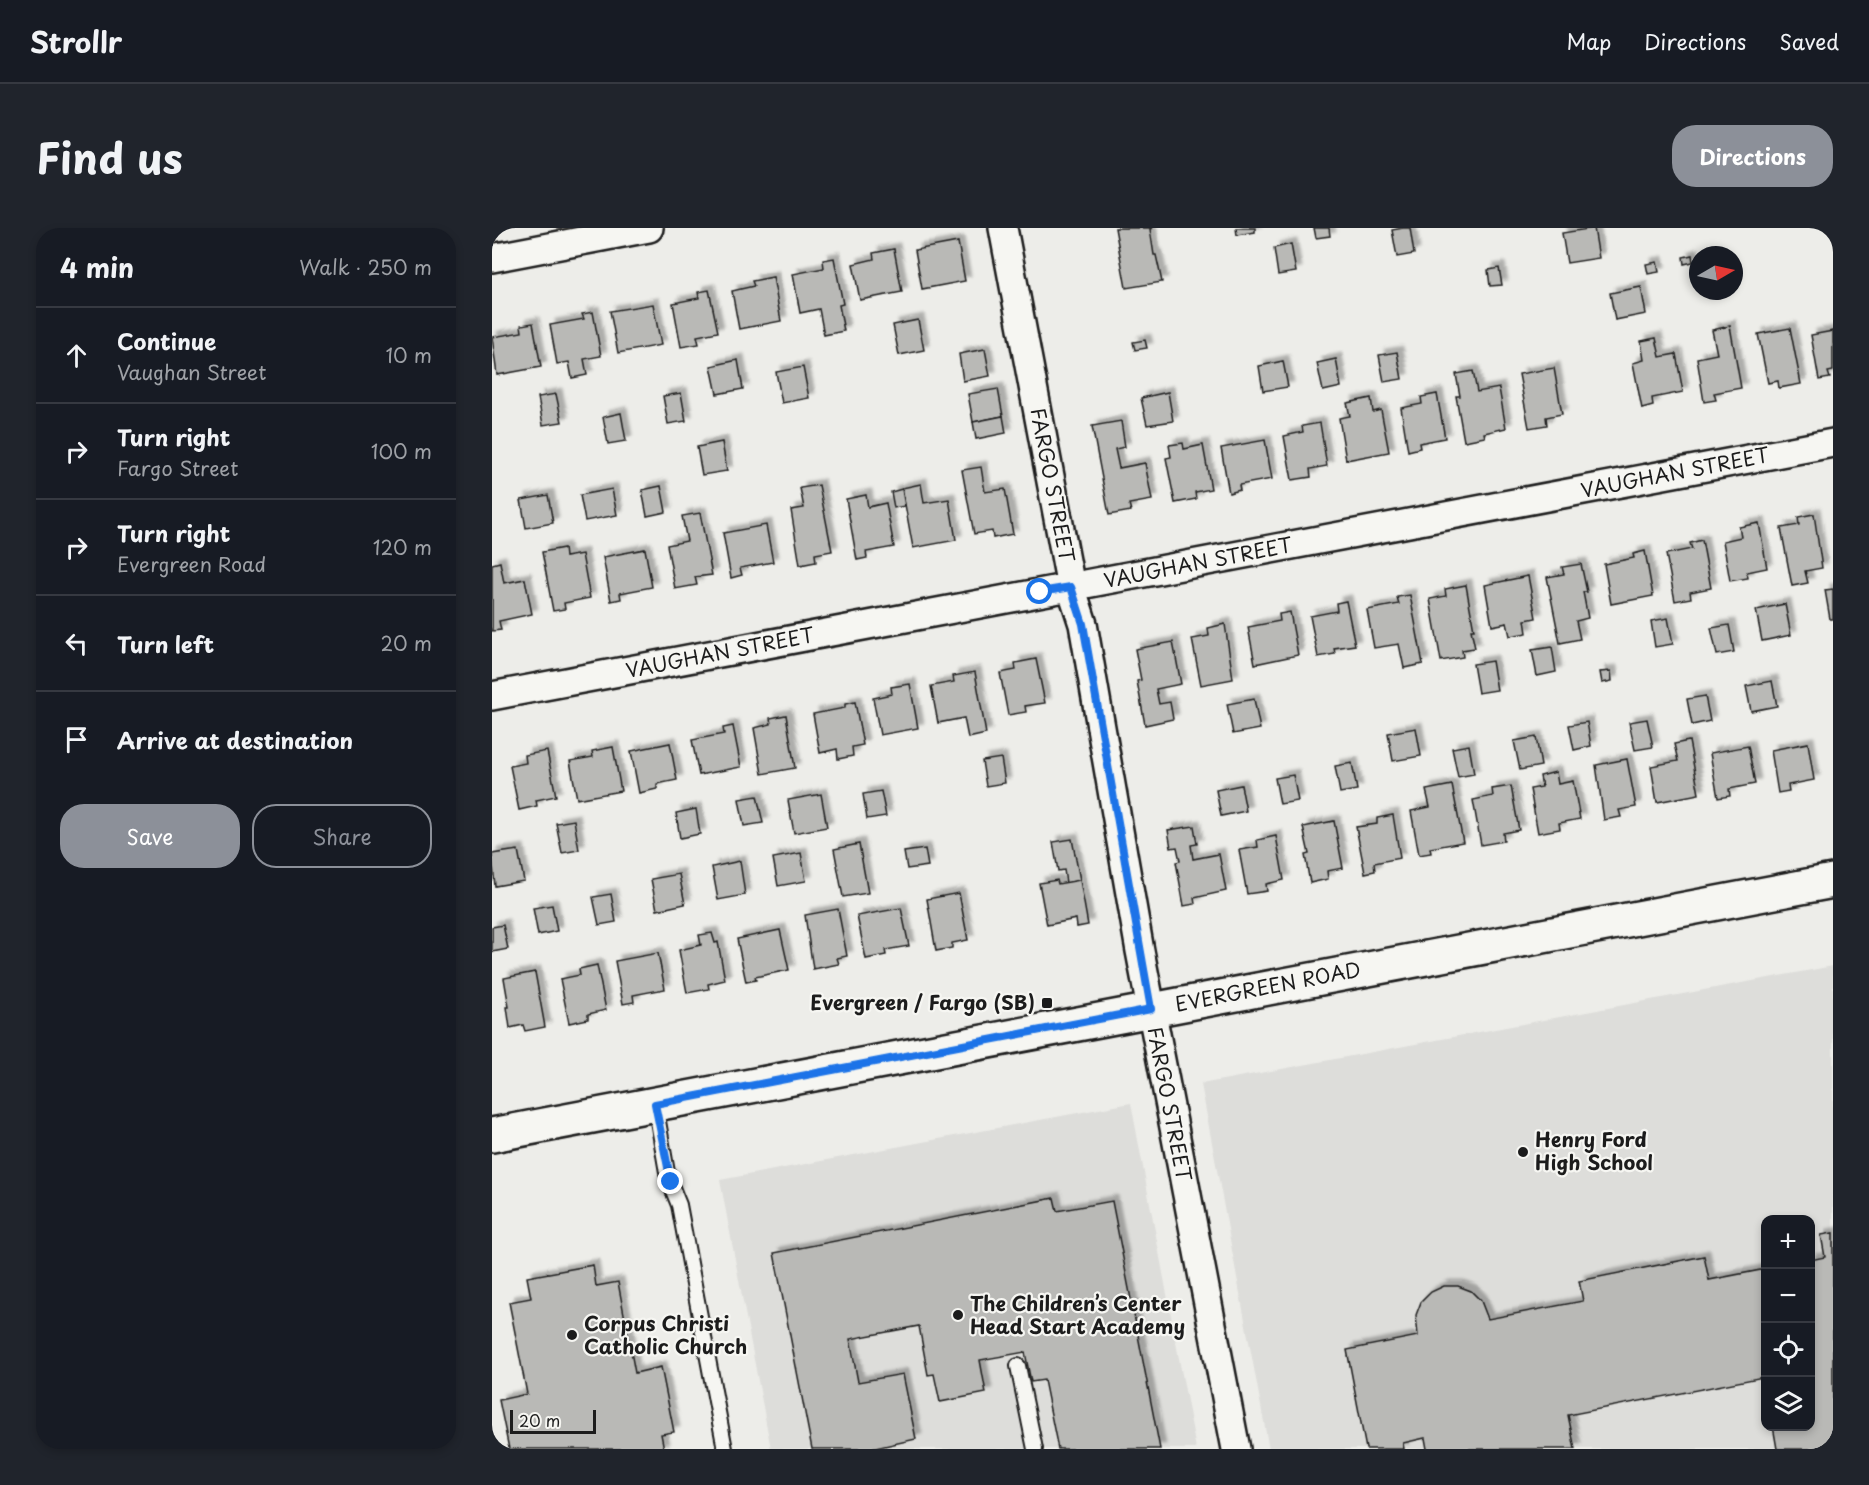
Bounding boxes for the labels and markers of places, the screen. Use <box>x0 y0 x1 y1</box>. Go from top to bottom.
place label: Evergreen / Fargo (SB) <box>810 987 1035 1017</box>
marker: Evergreen / Fargo (SB) <box>1040 996 1054 1010</box>
place label: Henry Ford High School <box>1535 1124 1653 1177</box>
marker: Henry Ford High School <box>1516 1145 1530 1159</box>
place label: The Children’s Center Head Start Academy <box>970 1288 1185 1341</box>
place label: Corpus Christi Catholic Church <box>584 1308 747 1361</box>
marker: The Children’s Center Head Start Academy <box>951 1308 965 1322</box>
marker: Corpus Christi Catholic Church <box>565 1328 579 1342</box>

